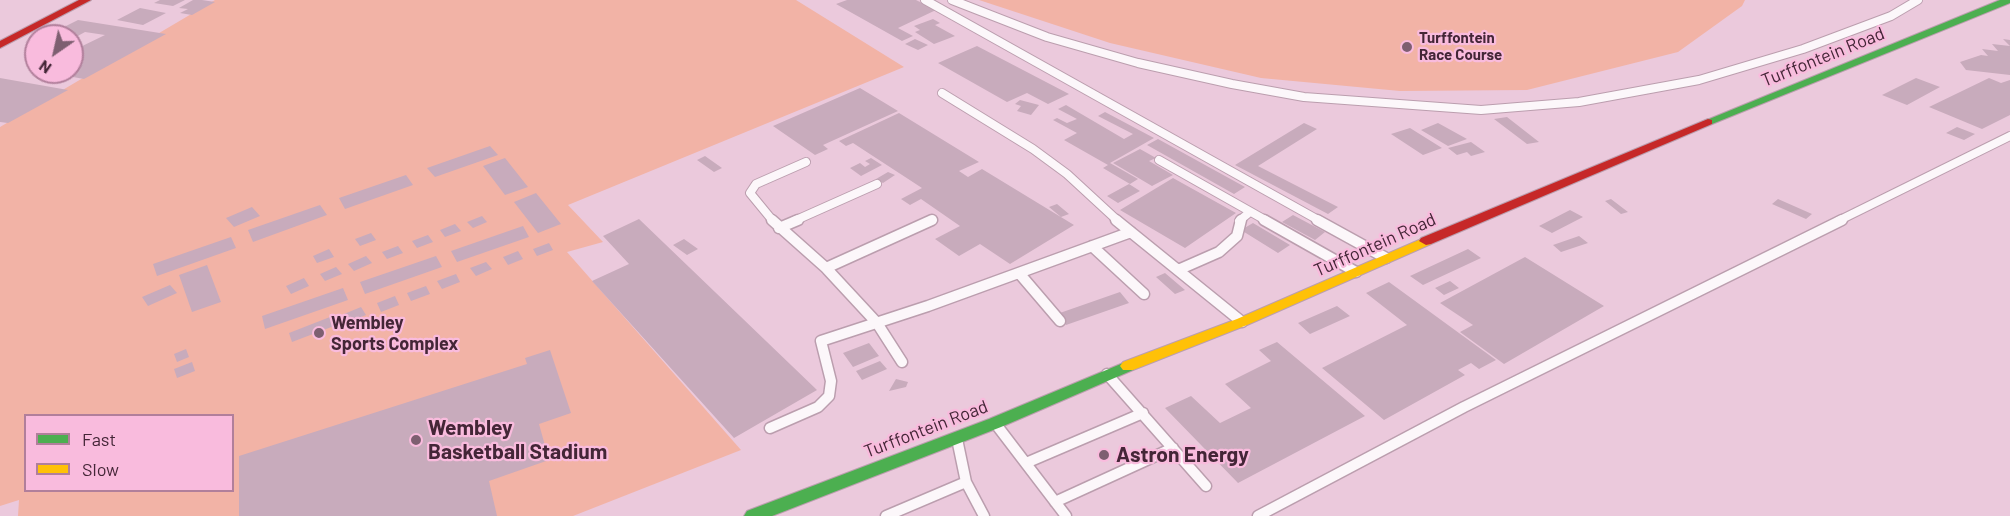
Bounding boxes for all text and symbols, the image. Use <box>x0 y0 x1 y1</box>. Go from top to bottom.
street label: Turffontein Road <box>1758 22 1888 92</box>
north arrow <box>24 24 84 84</box>
place label: Turffontein Race Course <box>1419 29 1502 64</box>
marker: Turffontein Race Course <box>1400 40 1414 54</box>
text: N <box>35 57 55 79</box>
street label: Turffontein Road <box>1311 208 1439 282</box>
place label: Wembley Sports Complex <box>331 312 458 354</box>
marker: Wembley Sports Complex <box>312 326 326 340</box>
street label: Turffontein Road <box>861 395 991 463</box>
legend <box>24 414 234 492</box>
place label: Wembley Basketball Stadium <box>428 415 607 465</box>
text: Fast <box>82 428 116 450</box>
marker: Wembley Basketball Stadium <box>409 433 423 447</box>
place label: Astron Energy <box>1116 442 1249 468</box>
marker: Astron Energy <box>1097 448 1111 462</box>
text: Slow <box>82 458 119 480</box>

